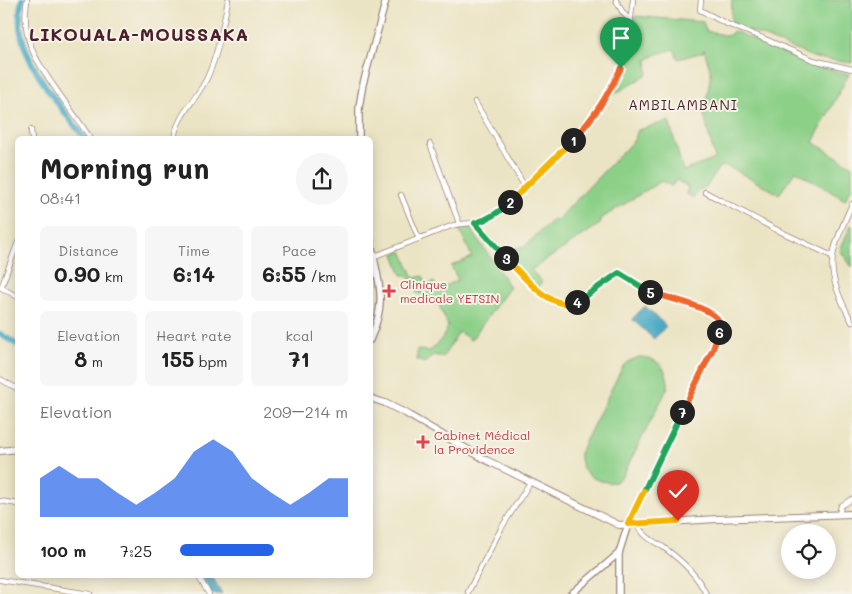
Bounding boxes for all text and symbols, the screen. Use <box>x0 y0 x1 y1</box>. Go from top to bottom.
pin <box>600 17 642 68</box>
district label: LIKOUALA-MOUSSAKA <box>29 22 249 46</box>
icon: arrive <box>607 24 635 52</box>
district label: AMBILAMBANI <box>628 95 738 114</box>
pin: 1 <box>560 128 586 152</box>
text: 1 <box>570 131 577 150</box>
text: Morning run <box>40 150 209 186</box>
button: share <box>296 153 348 205</box>
text: 08:41 <box>40 187 81 208</box>
pin: 2 <box>498 190 522 214</box>
text: 2 <box>507 193 514 212</box>
text: Distance <box>59 241 119 260</box>
text: Time <box>178 241 210 260</box>
text: Pace <box>282 241 316 260</box>
pin: 3 <box>494 246 518 270</box>
text: 3 <box>502 249 511 268</box>
text: 0.90 <box>54 260 100 287</box>
text: 6:14 <box>173 260 215 287</box>
text: 6:55 <box>262 260 306 287</box>
text: km <box>100 267 123 286</box>
text: /km <box>306 267 336 286</box>
place label: Clinique medicale YETSIN <box>400 276 499 306</box>
pin: 5 <box>638 280 662 304</box>
text: 5 <box>646 283 655 302</box>
marker: Clinique medicale YETSIN <box>382 284 396 298</box>
pin: 4 <box>564 290 590 314</box>
text: 4 <box>573 293 582 312</box>
pin: 6 <box>706 320 732 344</box>
text: 6 <box>715 323 724 342</box>
text: Elevation <box>57 326 120 345</box>
text: Heart rate <box>156 326 232 345</box>
text: kcal <box>285 326 313 345</box>
text: 8 <box>74 345 87 372</box>
text: 155 <box>160 345 194 372</box>
text: 71 <box>289 345 310 372</box>
text: m <box>87 352 103 371</box>
text: bpm <box>194 352 228 371</box>
pin: 7 <box>670 400 694 424</box>
text: Elevation <box>40 401 112 422</box>
text: 209–214 m <box>263 401 348 422</box>
text: 7 <box>679 403 686 422</box>
place label: Cabinet Médical la Providence <box>434 427 530 457</box>
marker: Cabinet Médical la Providence <box>416 435 430 449</box>
pin <box>657 470 699 521</box>
icon: check <box>664 477 692 505</box>
map controls <box>781 524 836 579</box>
button: locate <box>781 524 836 579</box>
text: 100 m <box>40 540 86 561</box>
text: 7:25 <box>120 540 152 561</box>

